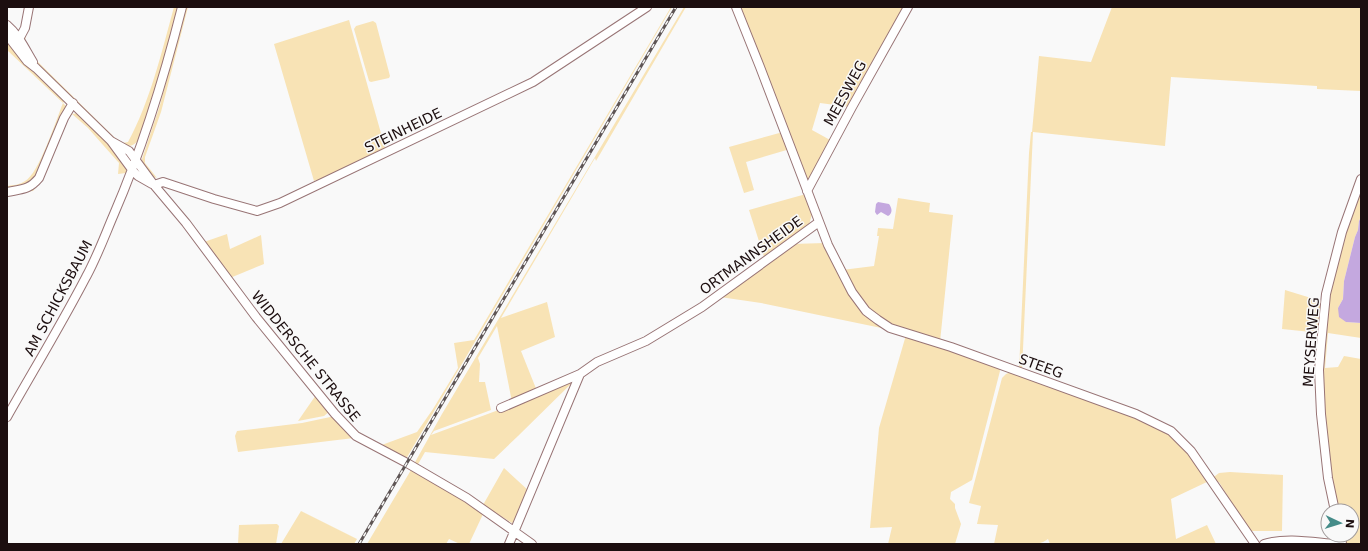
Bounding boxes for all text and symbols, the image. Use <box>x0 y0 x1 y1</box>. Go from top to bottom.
street label: MEESWEG <box>821 58 869 128</box>
street label: STEINHEIDE <box>362 104 444 156</box>
street label: ORTMANNSHEIDE <box>697 212 805 298</box>
street label: AM SCHICKSBAUM <box>21 237 95 359</box>
street label: WIDDERSCHE STRASSE <box>248 287 364 425</box>
street label: MEYSERWEG <box>1300 297 1322 387</box>
street label: STEEG <box>1017 351 1065 381</box>
north arrow <box>1320 503 1360 543</box>
text: N <box>1343 519 1356 529</box>

